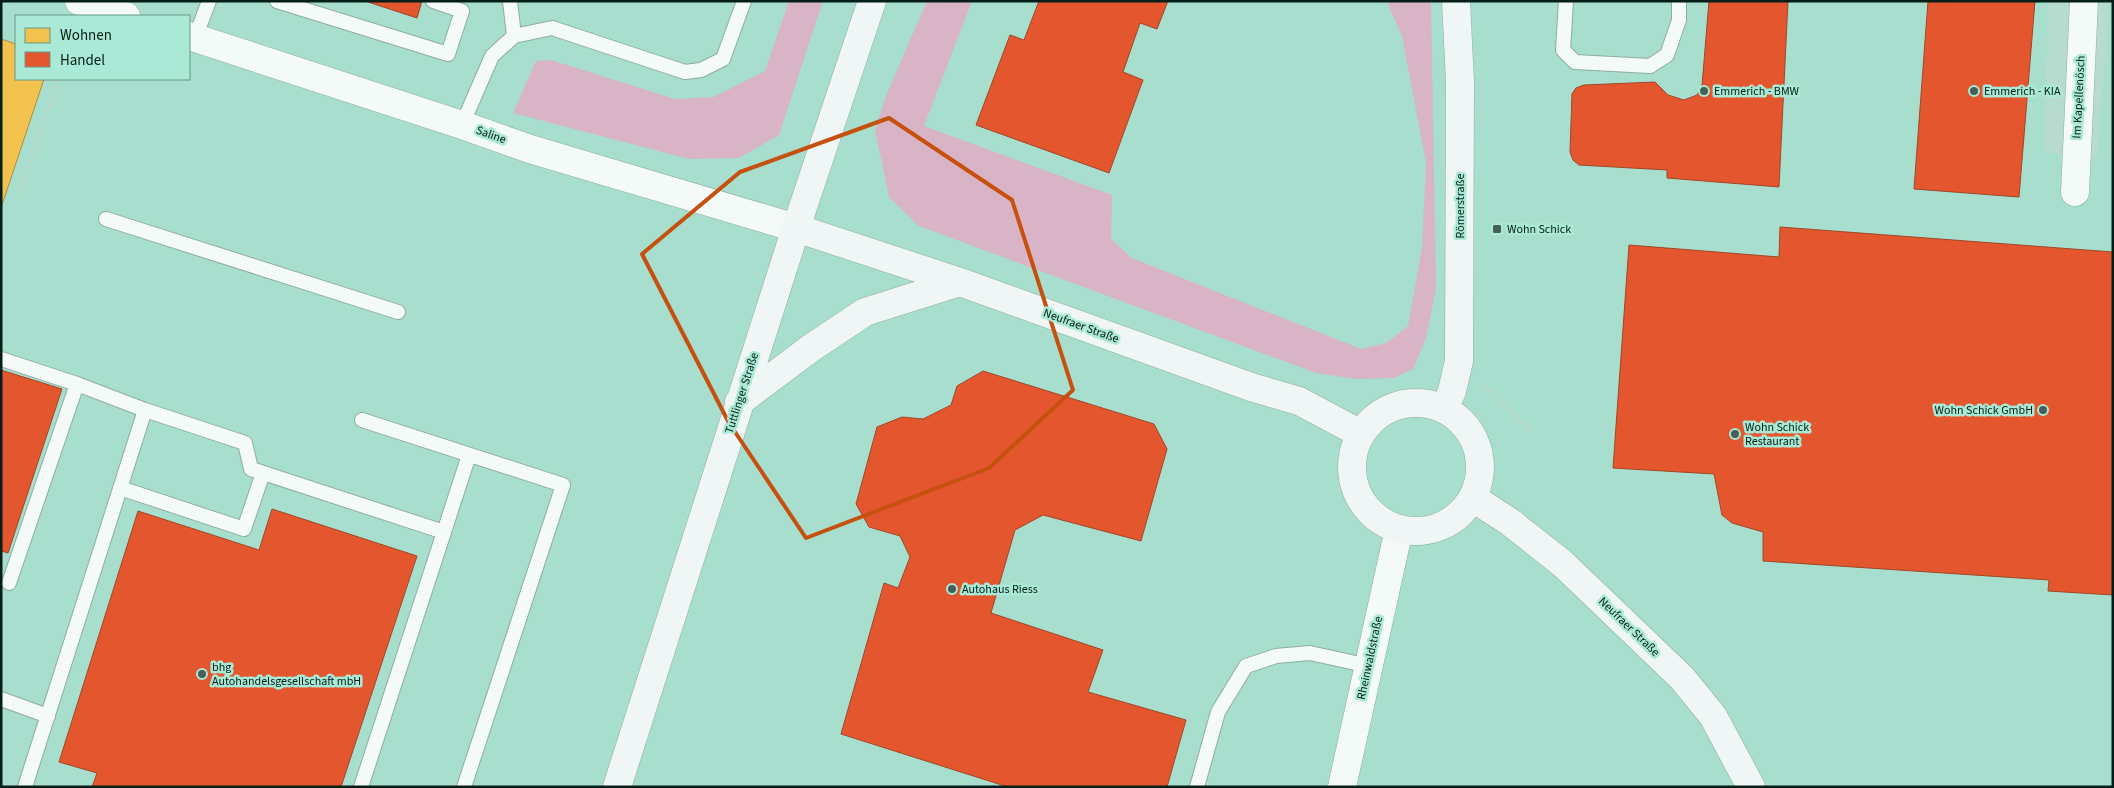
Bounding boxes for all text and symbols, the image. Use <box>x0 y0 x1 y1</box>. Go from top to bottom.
legend <box>15 15 190 80</box>
text: Wohnen <box>60 25 112 46</box>
text: Handel <box>60 50 105 71</box>
street label: Im Kapellenösch <box>2068 55 2090 139</box>
place label: Emmerich - BMW <box>1714 83 1800 100</box>
place label: Emmerich - KIA <box>1984 83 2061 100</box>
marker: Emmerich - BMW <box>1698 85 1710 97</box>
marker: Emmerich - KIA <box>1968 85 1980 97</box>
street label: Saline <box>474 122 509 148</box>
street label: Römerstraße <box>1452 174 1469 238</box>
place label: Wohn Schick <box>1507 221 1571 238</box>
marker: Wohn Schick <box>1491 223 1503 235</box>
street label: Neufraer Straße <box>1041 304 1121 348</box>
street label: Tuttlinger Straße <box>721 350 763 436</box>
place label: Wohn Schick GmbH <box>1935 402 2033 419</box>
marker: Wohn Schick GmbH <box>2037 404 2049 416</box>
place label: Wohn Schick Restaurant <box>1745 419 1809 450</box>
marker: Wohn Schick Restaurant <box>1729 428 1741 440</box>
place label: Autohaus Riess <box>962 581 1038 598</box>
marker: Autohaus Riess <box>946 583 958 595</box>
street label: Neufraer Straße <box>1595 593 1663 661</box>
street label: Rheinwaldstraße <box>1353 615 1387 701</box>
place label: bhg Autohandelsgesellschaft mbH <box>212 659 361 690</box>
marker: bhg Autohandelsgesellschaft mbH <box>196 668 208 680</box>

